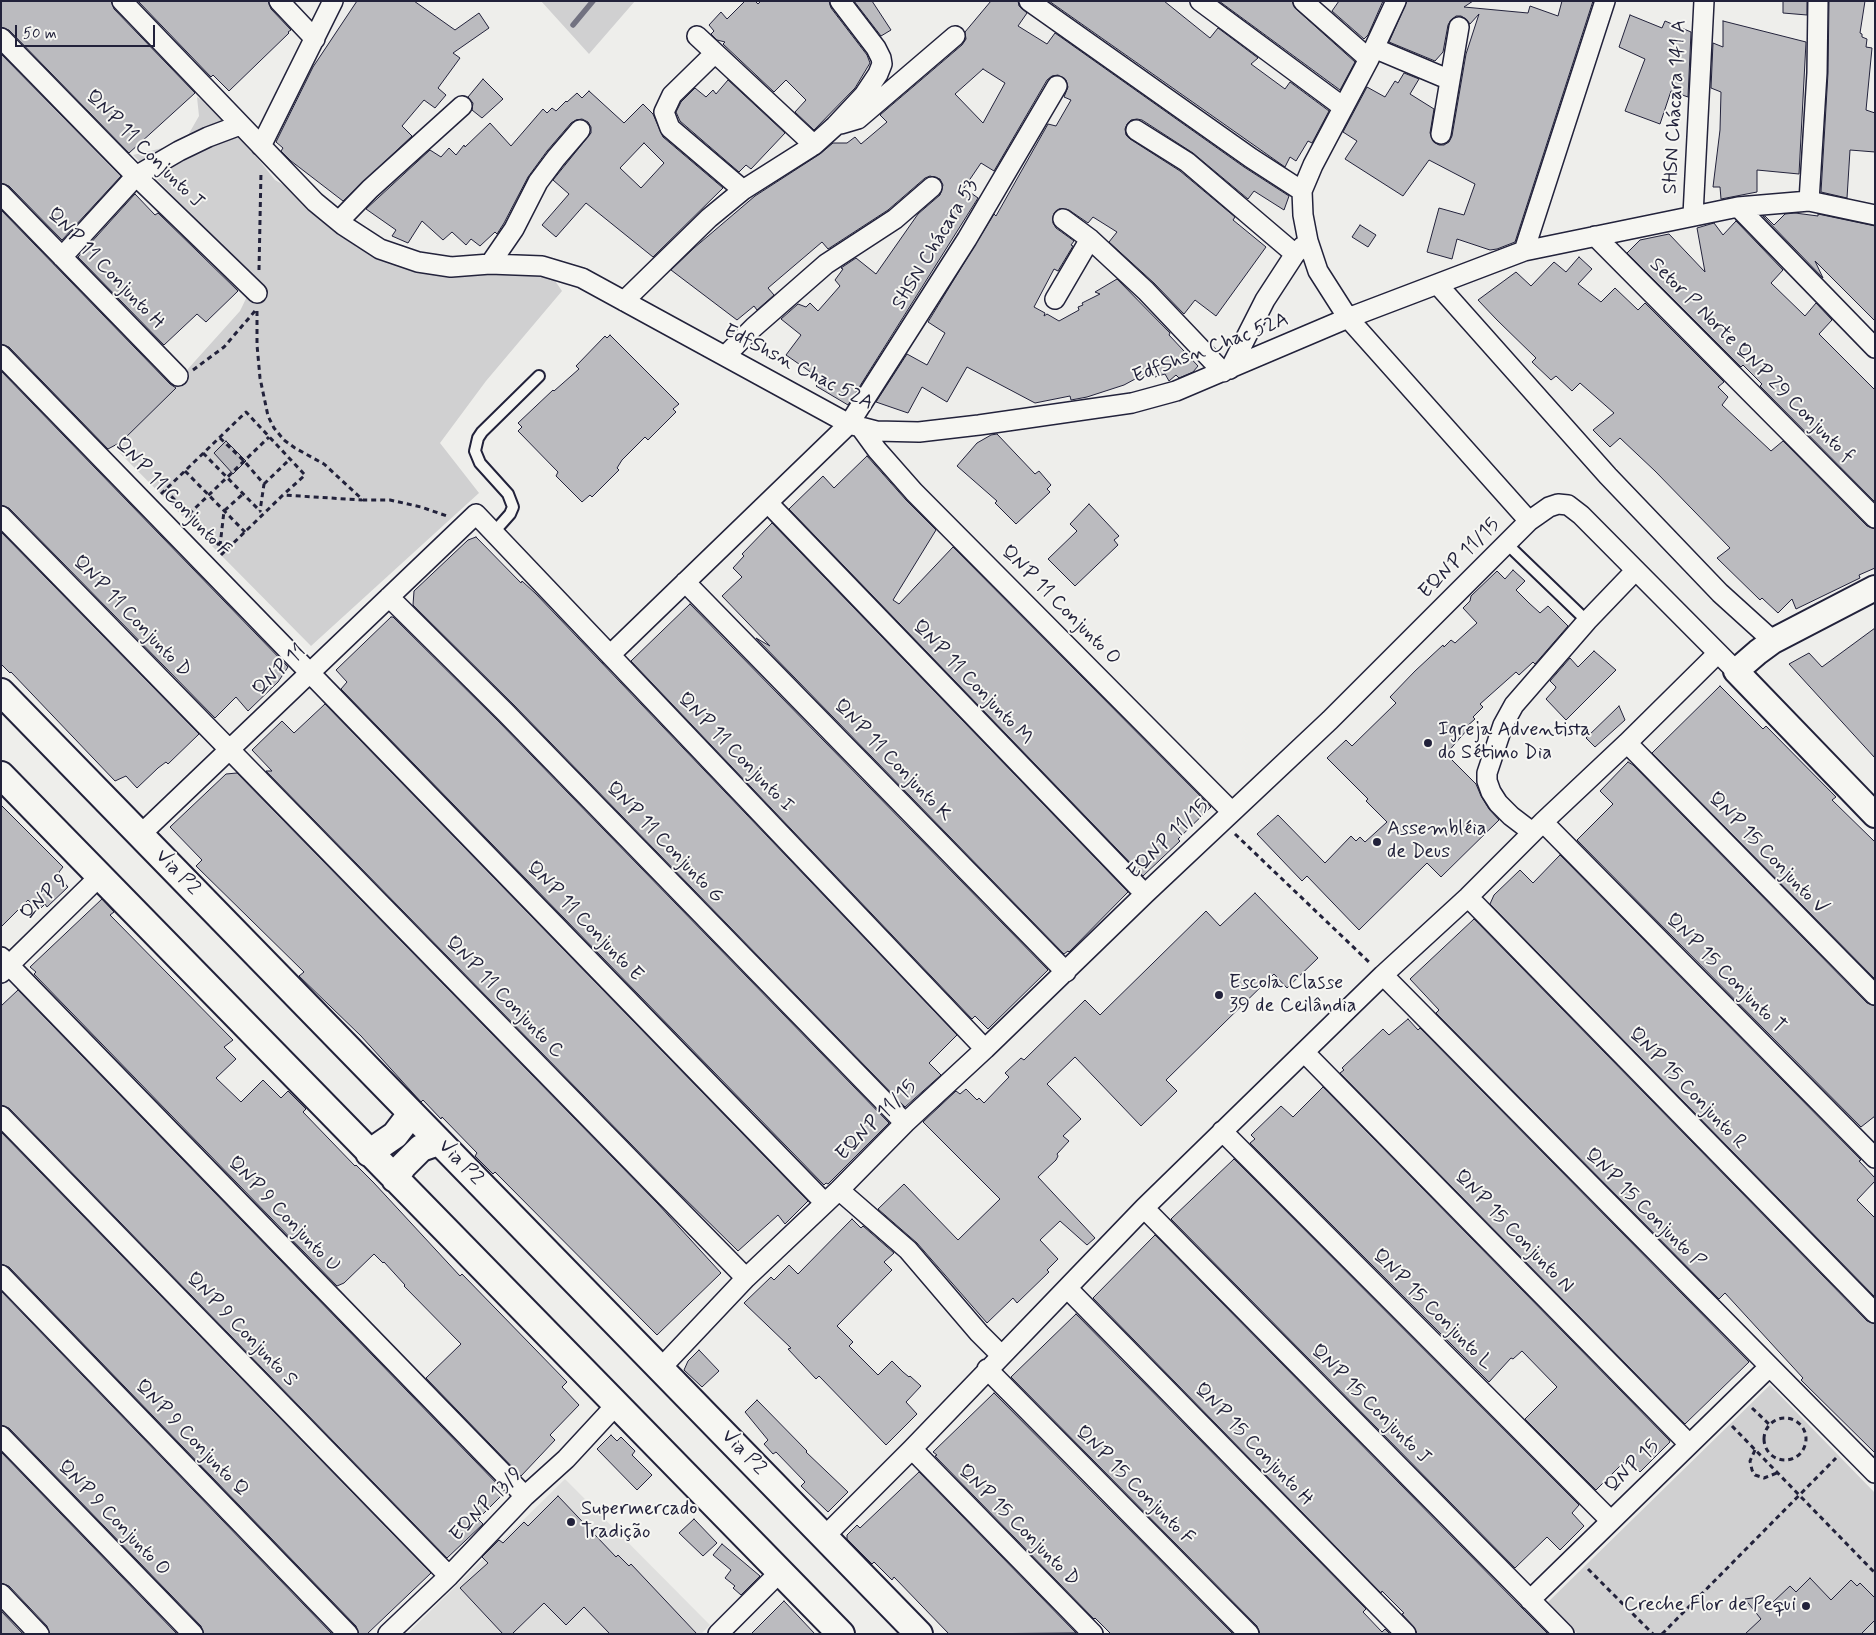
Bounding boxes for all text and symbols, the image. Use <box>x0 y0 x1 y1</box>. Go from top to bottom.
scale bar <box>18 15 158 47</box>
street label: SHSN Chácara 141 A <box>1659 19 1693 195</box>
text: 50 m <box>23 24 57 44</box>
street label: QNP 11 Conjunto J <box>80 86 208 214</box>
street label: SHSN Chácara 53 <box>888 175 984 315</box>
street label: QNP 11 Conjunto H <box>41 203 169 335</box>
street label: Setor P Norte QNP 29 Conjunto f <box>1643 253 1859 469</box>
street label: EdfShsn Chac 52A <box>1130 308 1292 390</box>
street label: EdfShsn Chac 52A <box>719 320 877 416</box>
street label: QNP 11 Conjunto F <box>109 433 235 563</box>
street label: EQNP 11/15 <box>1415 514 1505 604</box>
street label: QNP 11 Conjunto O <box>995 541 1125 671</box>
street label: QNP 11 Conjunto D <box>67 551 195 683</box>
street label: QNP 11 Conjunto M <box>906 616 1038 750</box>
street label: QNP 11 <box>248 640 312 702</box>
street label: QNP 11 Conjunto I <box>672 688 798 818</box>
street label: QNP 11 Conjunto K <box>828 695 956 827</box>
place label: Igreja Adventista do Sétimo Dia <box>1438 719 1591 766</box>
marker: Igreja Adventista do Sétimo Dia <box>1422 737 1434 749</box>
street label: QNP 11 Conjunto G <box>600 777 728 909</box>
street label: QNP 15 Conjunto V <box>1702 788 1832 920</box>
street label: EQNP 11/15 <box>1123 795 1215 885</box>
place label: Assembléia de Deus <box>1387 818 1486 865</box>
marker: Assembléia de Deus <box>1371 836 1383 848</box>
street label: Via P2 <box>149 845 205 901</box>
street label: QNP 11 Conjunto E <box>520 857 648 987</box>
street label: QNP 9 <box>16 870 74 926</box>
street label: QNP 15 Conjunto T <box>1660 909 1790 1039</box>
street label: QNP 11 Conjunto C <box>439 932 569 1064</box>
place label: Escola Classe 39 de Ceilândia <box>1229 972 1357 1019</box>
marker: Escola Classe 39 de Ceilândia <box>1213 989 1225 1001</box>
street label: QNP 15 Conjunto R <box>1623 1023 1751 1155</box>
street label: EQNP 11/15 <box>832 1076 922 1166</box>
street label: Via P2 <box>432 1135 488 1191</box>
street label: QNP 15 Conjunto P <box>1579 1144 1709 1274</box>
street label: QNP 9 Conjunto U <box>222 1152 344 1278</box>
street label: QNP 15 Conjunto N <box>1448 1165 1578 1299</box>
street label: QNP 15 Conjunto L <box>1367 1245 1497 1375</box>
street label: QNP 9 Conjunto S <box>180 1268 302 1392</box>
street label: QNP 15 Conjunto J <box>1305 1340 1435 1470</box>
street label: QNP 9 Conjunto Q <box>129 1375 253 1503</box>
street label: QNP 15 Conjunto H <box>1188 1378 1318 1512</box>
street label: QNP 15 Conjunto F <box>1069 1421 1199 1551</box>
street label: Via P2 <box>715 1425 771 1481</box>
street label: QNP 15 <box>1601 1435 1665 1499</box>
street label: QNP 9 Conjunto O <box>51 1456 175 1582</box>
street label: QNP 15 Conjunto D <box>952 1460 1084 1592</box>
street label: EQNP 13/9 <box>445 1463 529 1547</box>
place label: Supermercado Tradição <box>581 1498 697 1545</box>
marker: Supermercado Tradição <box>565 1516 577 1528</box>
place label: Creche Flor de Pequi <box>1624 1594 1796 1618</box>
marker: Creche Flor de Pequi <box>1800 1600 1812 1612</box>

